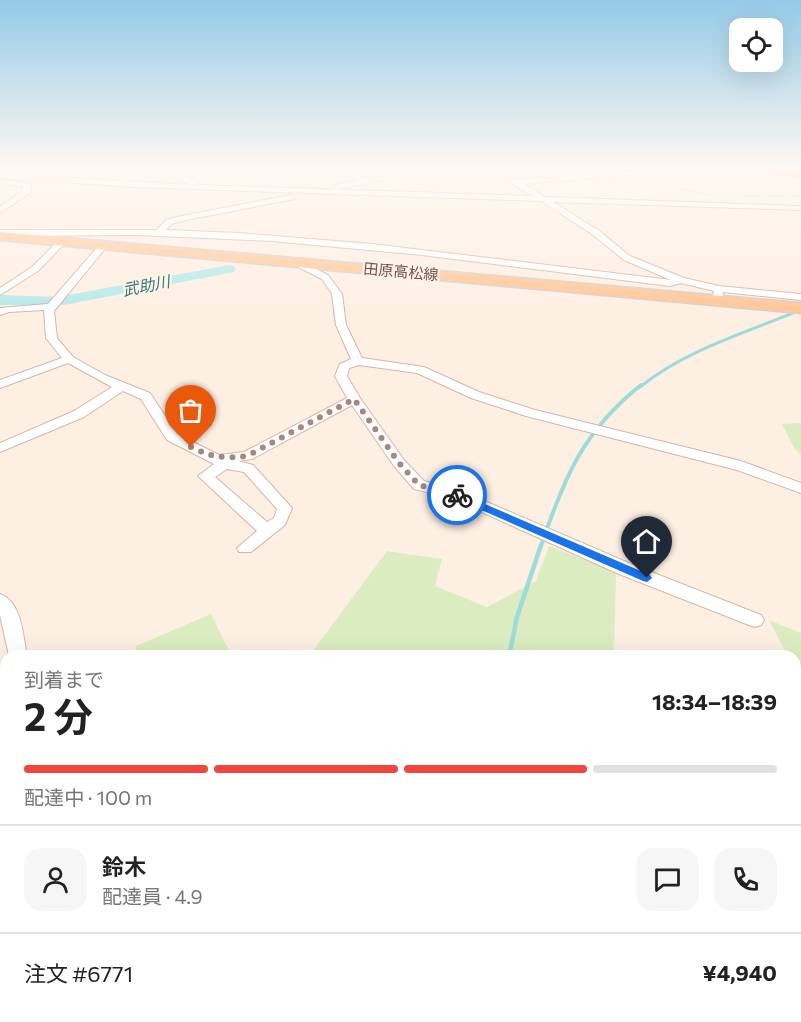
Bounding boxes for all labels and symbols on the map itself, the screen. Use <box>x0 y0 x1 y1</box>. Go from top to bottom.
street label: 田原高松線 <box>363 259 439 283</box>
water label: 武助川 <box>121 271 173 299</box>
pin <box>165 385 216 447</box>
courier <box>427 465 487 525</box>
pin <box>621 516 672 578</box>

